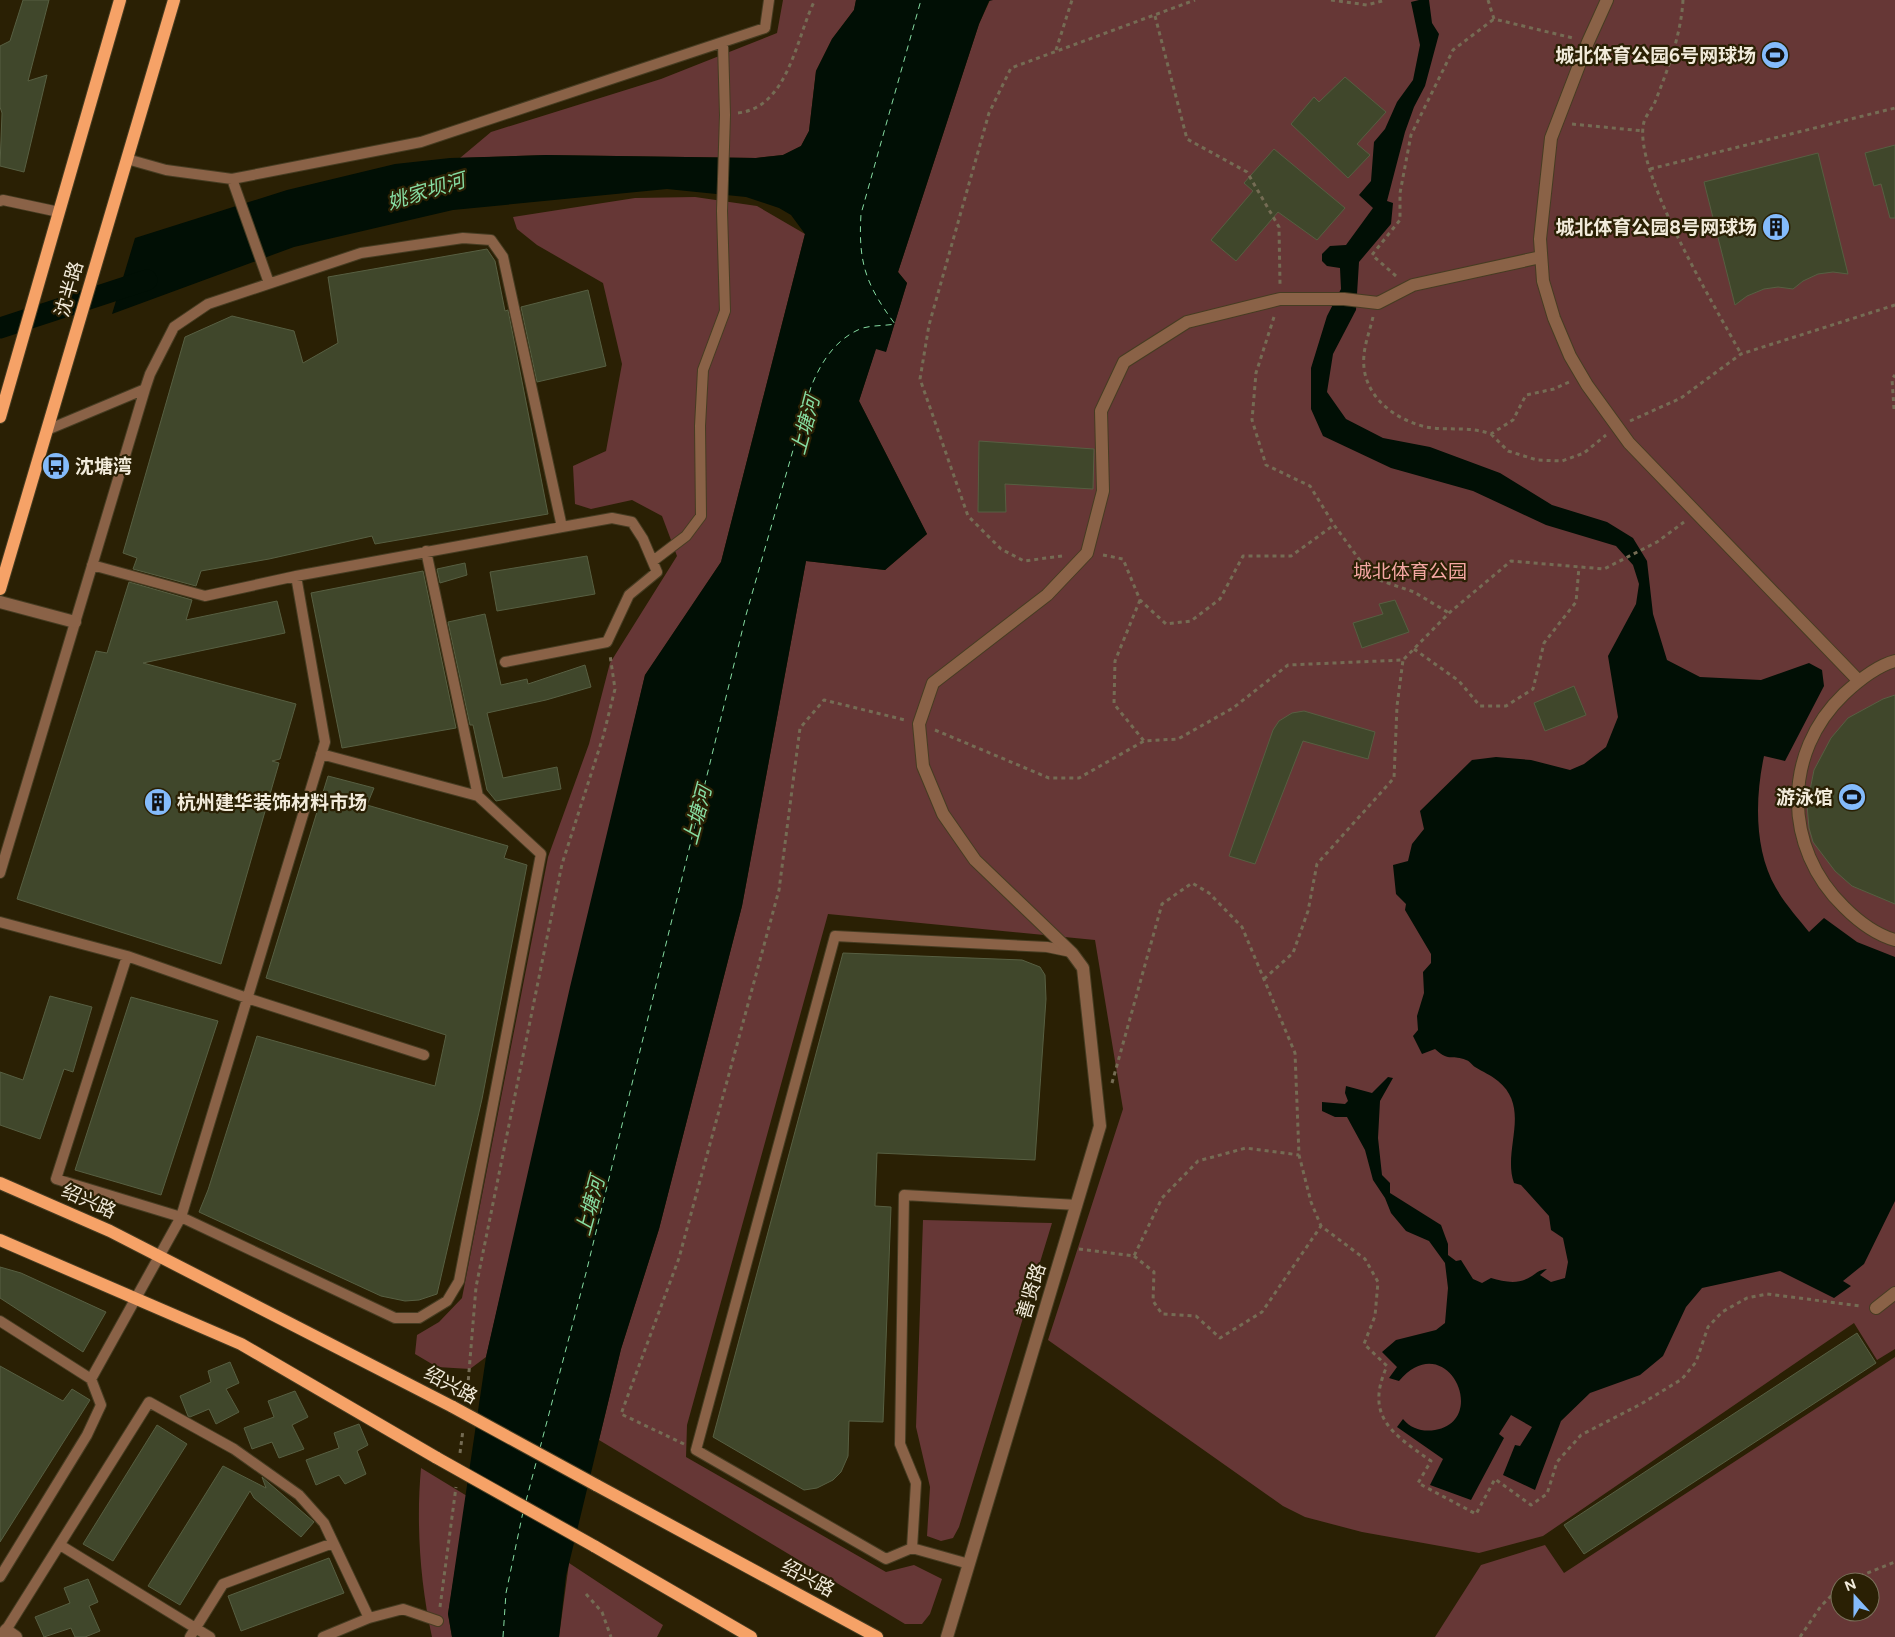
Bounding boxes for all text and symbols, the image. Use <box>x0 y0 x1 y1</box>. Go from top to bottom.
sports icon: 城北体育公园6号网球场 <box>1760 40 1790 70</box>
place label: 城北体育公园6号网球场 <box>1555 44 1756 67</box>
water label: 姚家坝河 <box>384 167 472 214</box>
building icon: 城北体育公园8号网球场 <box>1761 212 1791 242</box>
place label: 城北体育公园8号网球场 <box>1555 216 1757 239</box>
street label: 沈半路 <box>50 258 88 320</box>
water label: 上塘河 <box>786 389 825 457</box>
bus stop icon: 沈塘湾 <box>41 451 71 481</box>
place label: 沈塘湾 <box>75 455 132 478</box>
park label: 城北体育公园 <box>1353 560 1467 583</box>
water label: 上塘河 <box>678 779 717 847</box>
sports icon: 游泳馆 <box>1837 782 1867 812</box>
place label: 游泳馆 <box>1776 786 1833 809</box>
building icon: 杭州建华装饰材料市场 <box>143 787 173 817</box>
place label: 杭州建华装饰材料市场 <box>177 791 367 814</box>
water label: 上塘河 <box>571 1170 610 1238</box>
street label: 绍兴路 <box>58 1179 120 1223</box>
street label: 善贤路 <box>1012 1260 1050 1322</box>
street label: 绍兴路 <box>420 1361 482 1409</box>
street label: 绍兴路 <box>777 1554 839 1602</box>
north arrow <box>1830 1572 1880 1622</box>
text: N <box>1842 1575 1859 1595</box>

